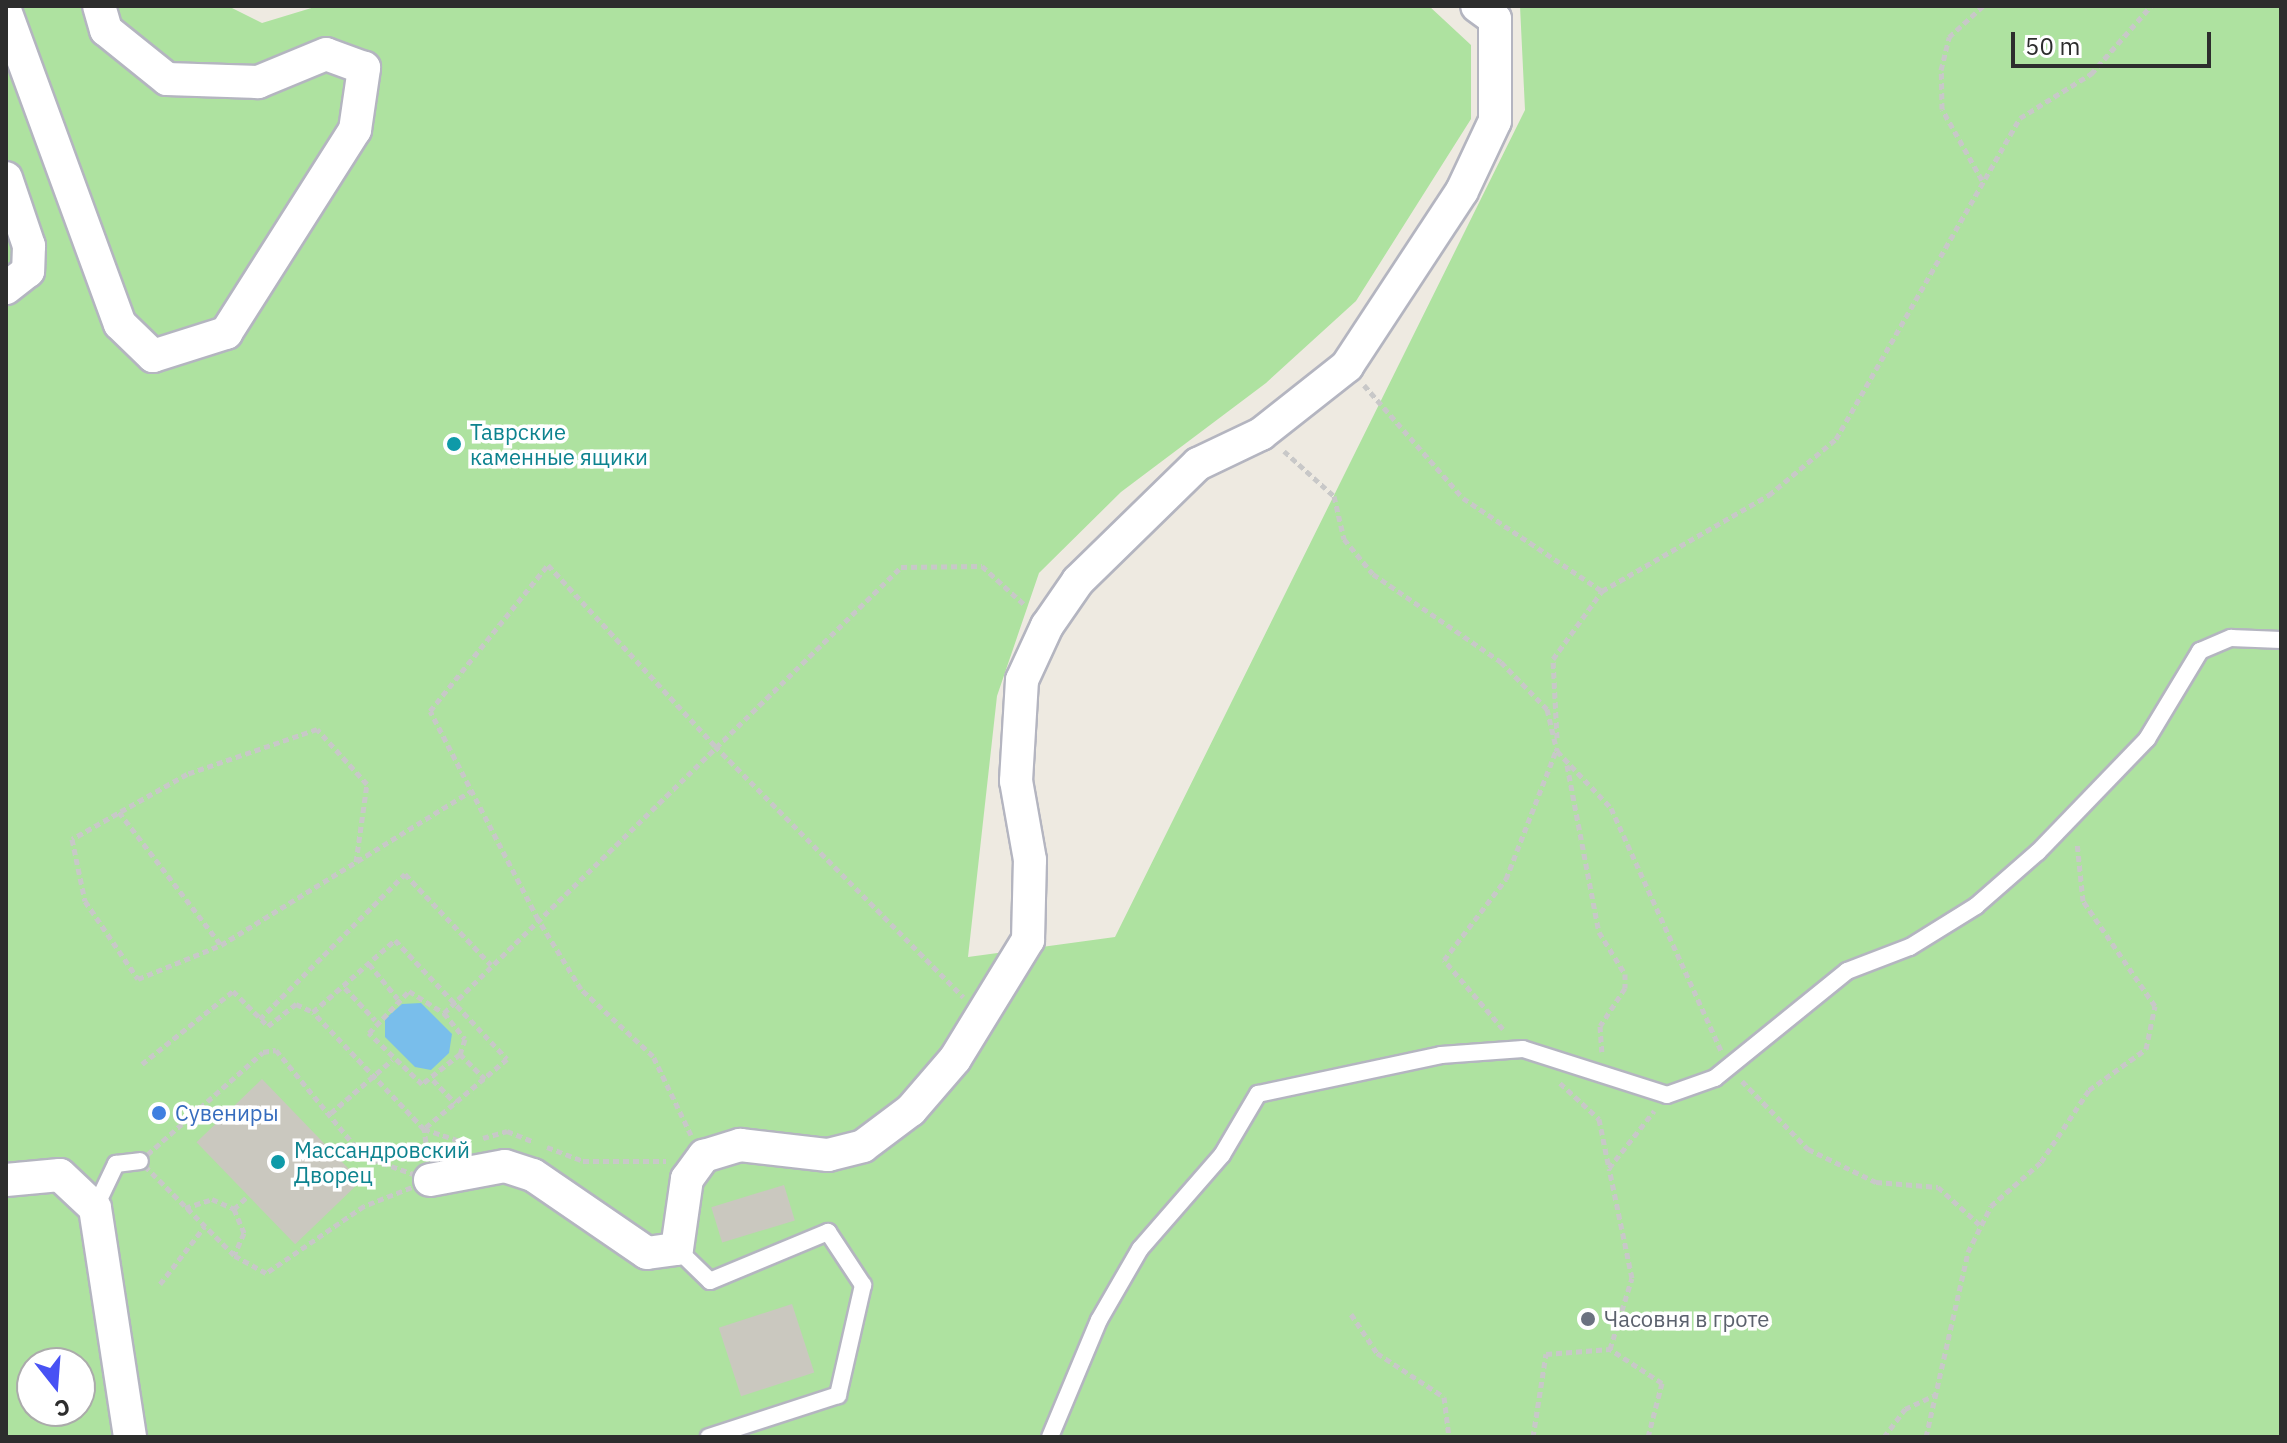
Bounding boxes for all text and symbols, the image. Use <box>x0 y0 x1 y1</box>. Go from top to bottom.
scale bar <box>2015 16 2215 66</box>
text: 50 m <box>2025 30 2080 62</box>
place label: Таврские каменные ящики <box>470 418 648 470</box>
marker: Таврские каменные ящики <box>445 435 463 453</box>
place label: Сувениры <box>175 1100 279 1126</box>
marker: Сувениры <box>150 1104 168 1122</box>
place label: Массандровский Дворец <box>294 1136 470 1188</box>
marker: Массандровский Дворец <box>269 1153 287 1171</box>
place label: Часовня в гроте <box>1604 1306 1769 1332</box>
marker: Часовня в гроте <box>1579 1310 1597 1328</box>
north arrow <box>16 1347 96 1427</box>
text: С <box>51 1393 74 1424</box>

